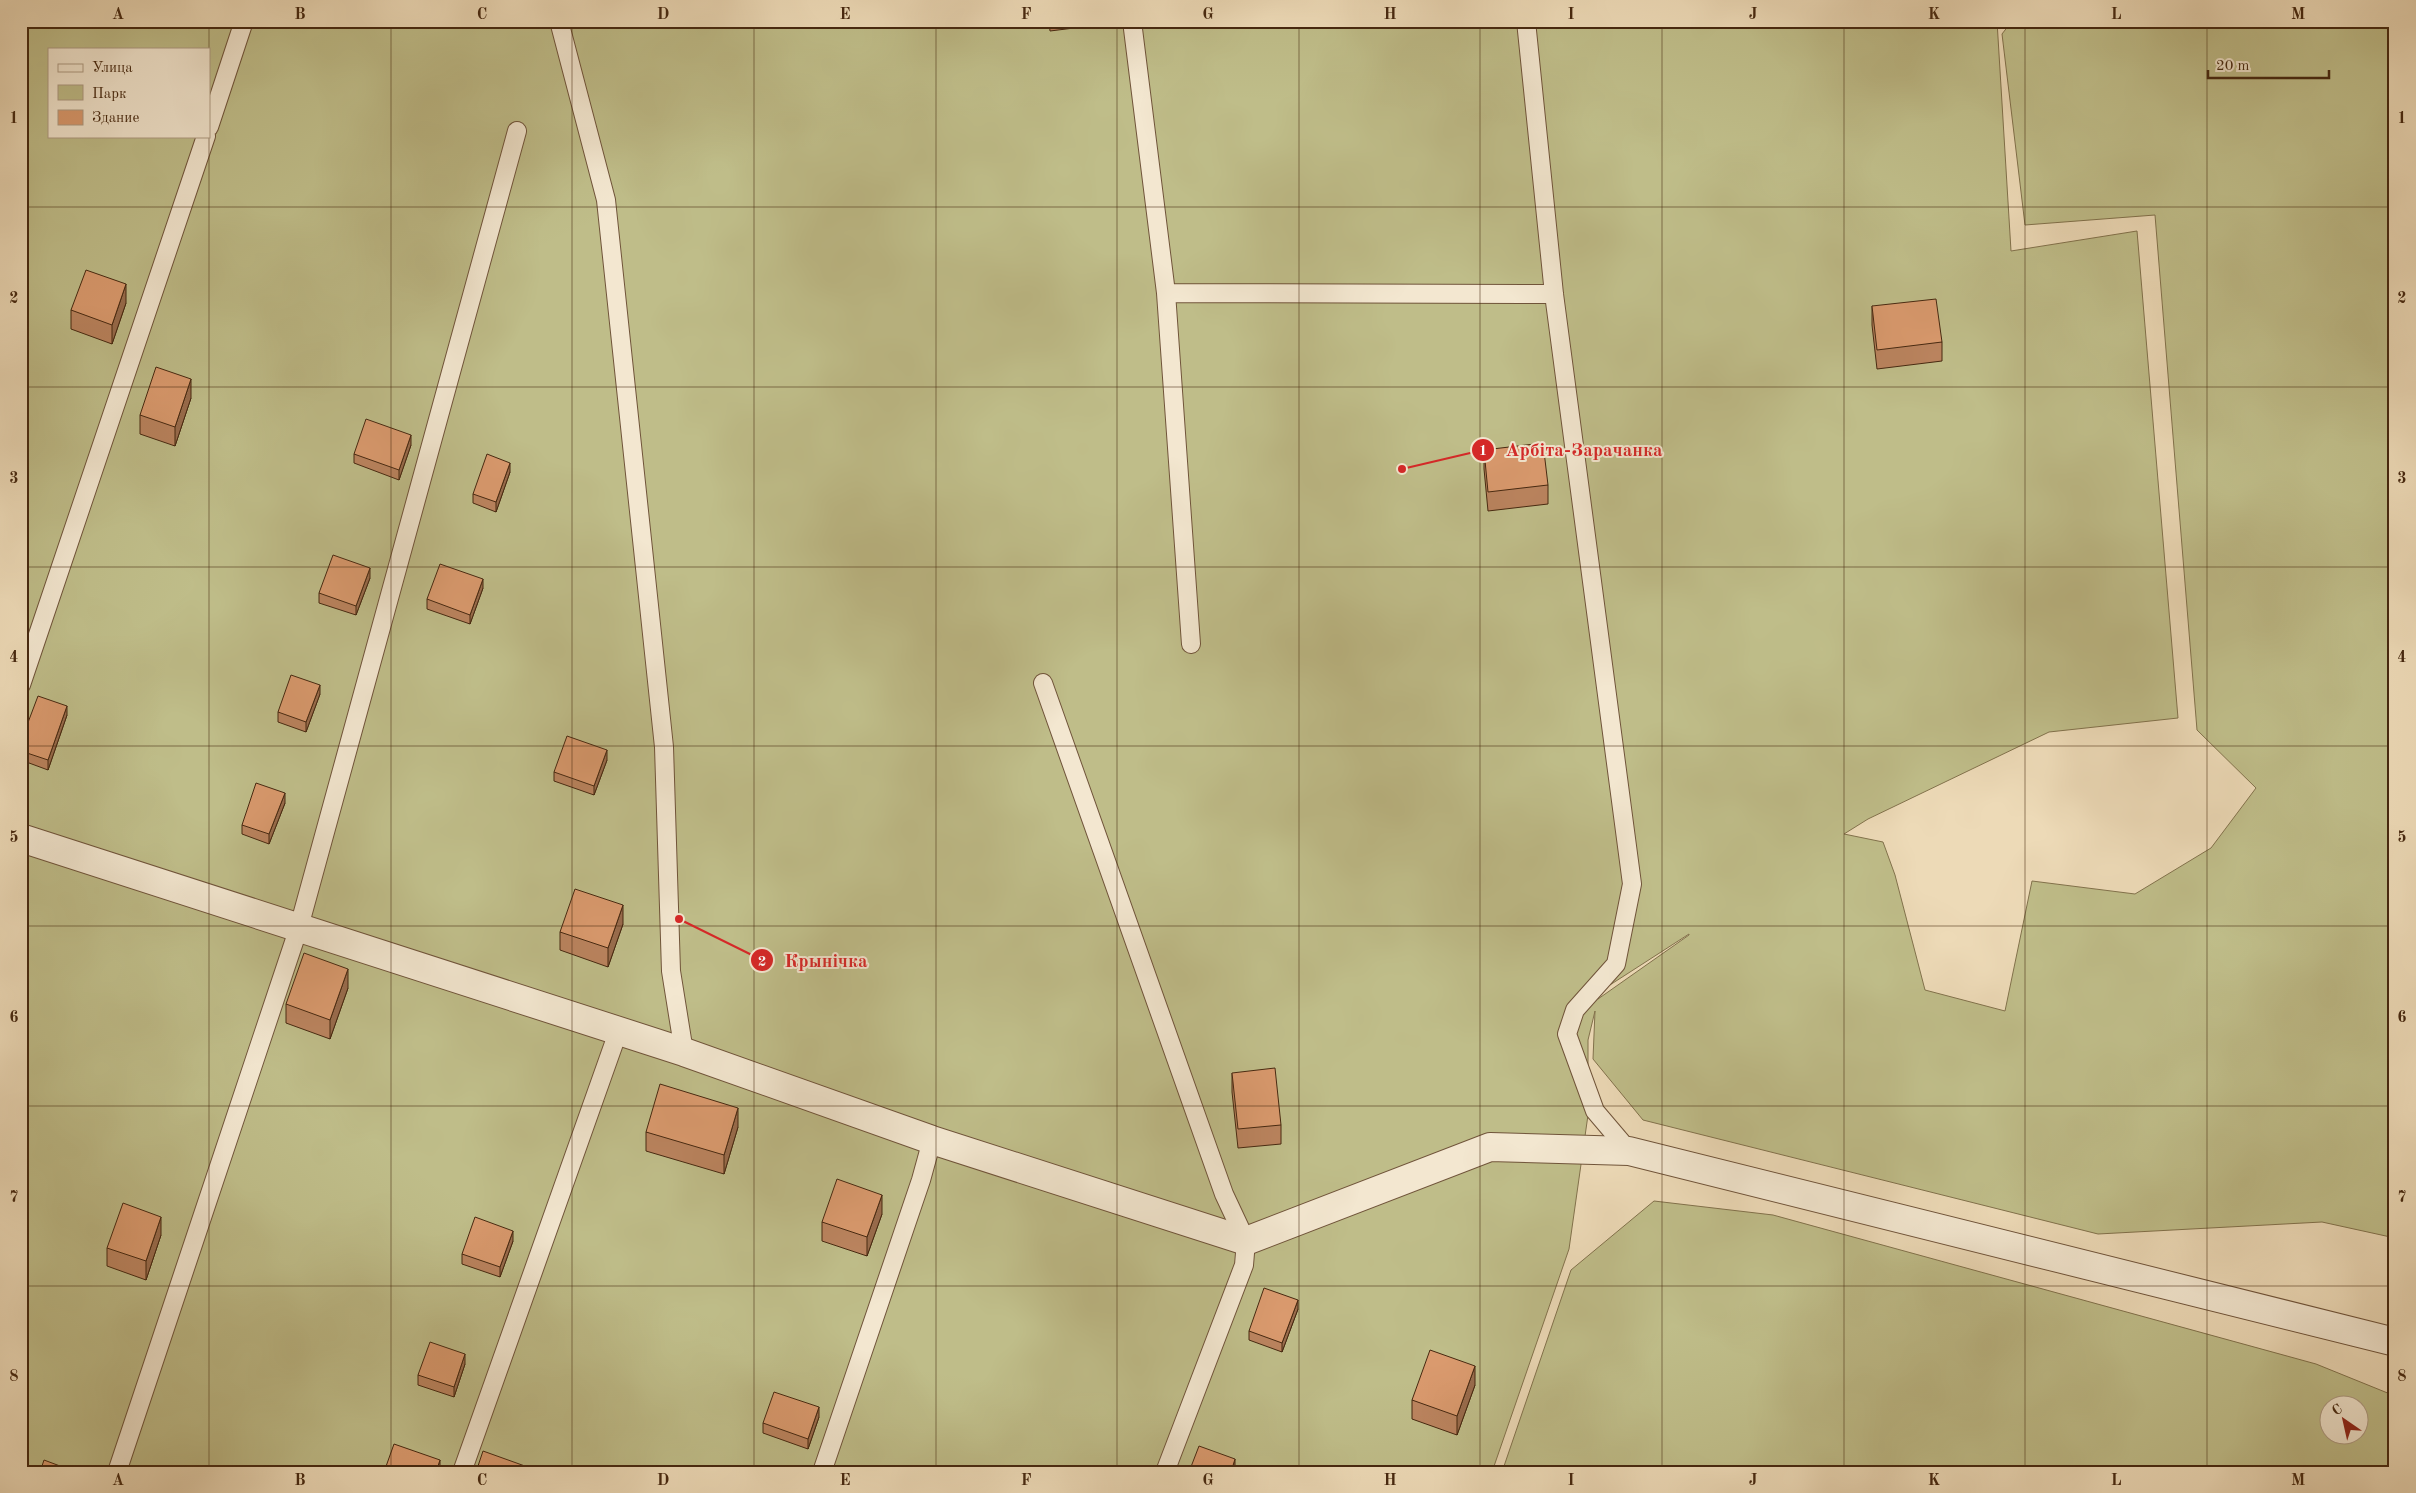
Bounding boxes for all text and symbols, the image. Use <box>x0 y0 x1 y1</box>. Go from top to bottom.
text: A <box>112 7 124 23</box>
text: B <box>294 7 306 23</box>
text: C <box>477 7 487 23</box>
text: D <box>657 7 669 23</box>
text: E <box>839 7 851 23</box>
text: F <box>1021 7 1032 23</box>
text: G <box>1202 7 1214 23</box>
text: H <box>1383 7 1397 23</box>
text: I <box>1567 7 1575 23</box>
text: J <box>1749 7 1758 23</box>
text: K <box>1928 7 1940 23</box>
text: L <box>2111 7 2122 23</box>
text: M <box>2291 7 2305 23</box>
legend <box>48 48 210 138</box>
scale bar <box>2208 48 2330 80</box>
text: 20 m <box>2216 59 2250 74</box>
text: Улица <box>92 61 133 76</box>
text: Парк <box>92 87 127 102</box>
text: 1 <box>9 111 19 127</box>
text: Здание <box>92 111 139 126</box>
text: 1 <box>2397 111 2407 127</box>
text: 2 <box>9 291 19 307</box>
text: 2 <box>2397 291 2407 307</box>
callout: Арбіта-Зарачанка <box>1470 433 1673 467</box>
text: Арбіта-Зарачанка <box>1505 442 1663 461</box>
text: 1 <box>1479 444 1487 459</box>
text: 3 <box>9 471 19 487</box>
text: 3 <box>2397 471 2407 487</box>
text: 4 <box>9 650 19 666</box>
text: 4 <box>2397 650 2407 666</box>
text: 5 <box>9 830 19 846</box>
text: 5 <box>2397 830 2407 846</box>
callout: Крынічка <box>749 943 877 977</box>
text: Крынічка <box>784 953 868 972</box>
text: 2 <box>758 955 766 970</box>
text: 6 <box>9 1010 19 1026</box>
text: 6 <box>2397 1010 2407 1026</box>
text: 7 <box>9 1190 19 1206</box>
text: 7 <box>2397 1190 2407 1206</box>
text: 8 <box>9 1369 19 1385</box>
text: 8 <box>2397 1369 2407 1385</box>
north arrow <box>2318 1396 2368 1446</box>
text: С <box>2330 1402 2345 1418</box>
text: A <box>112 1473 124 1489</box>
text: B <box>294 1473 306 1489</box>
text: C <box>477 1473 487 1489</box>
text: D <box>657 1473 669 1489</box>
text: E <box>839 1473 851 1489</box>
text: F <box>1021 1473 1032 1489</box>
text: G <box>1202 1473 1214 1489</box>
text: H <box>1383 1473 1397 1489</box>
text: I <box>1567 1473 1575 1489</box>
text: J <box>1749 1473 1758 1489</box>
text: K <box>1928 1473 1940 1489</box>
text: L <box>2111 1473 2122 1489</box>
text: M <box>2291 1473 2305 1489</box>

